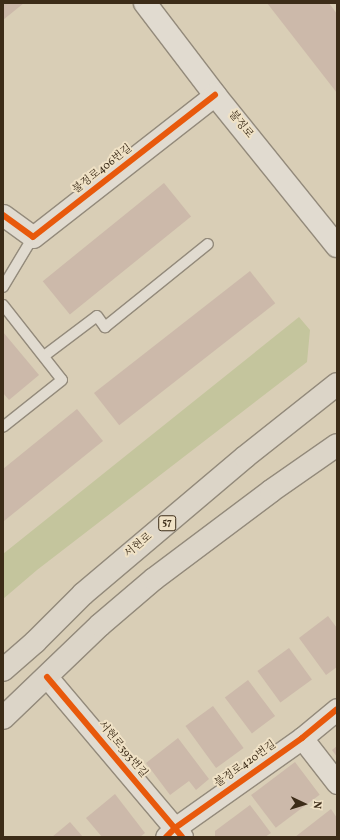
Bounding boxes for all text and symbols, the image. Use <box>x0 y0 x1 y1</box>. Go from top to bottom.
street label: 불정로 <box>225 108 255 142</box>
street label: 불정로406번길 <box>71 143 135 197</box>
road number: 57 <box>158 515 176 531</box>
street label: 서현로 <box>123 531 155 561</box>
street label: 서현로393번길 <box>95 719 149 781</box>
street label: 불정로420번길 <box>213 739 279 791</box>
north arrow <box>284 784 324 824</box>
text: N <box>309 800 324 809</box>

